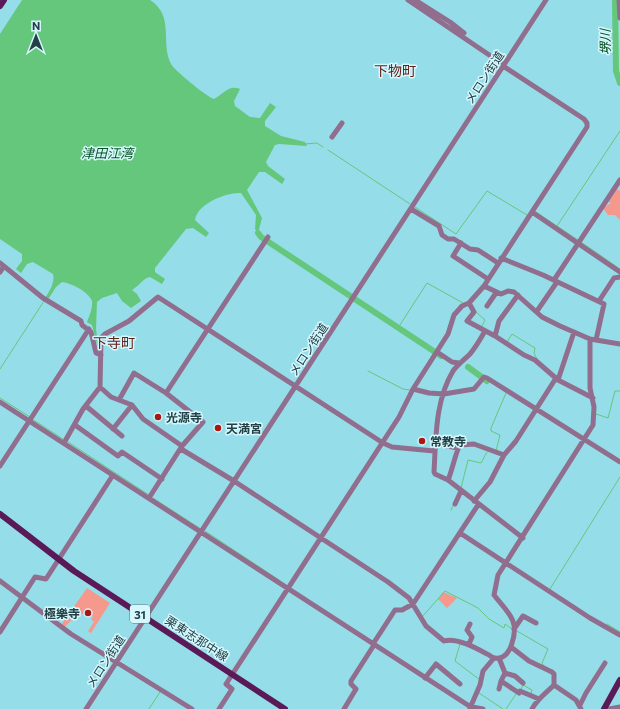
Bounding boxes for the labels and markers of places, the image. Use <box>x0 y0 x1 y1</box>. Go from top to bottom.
place label: 光源寺 <box>166 410 202 424</box>
marker: 光源寺 <box>153 412 163 422</box>
place label: 天満宮 <box>226 421 262 435</box>
marker: 天満宮 <box>213 423 223 433</box>
place label: 常教寺 <box>430 434 466 448</box>
marker: 常教寺 <box>417 436 427 446</box>
place label: 極樂寺 <box>44 606 80 620</box>
marker: 極樂寺 <box>83 608 93 618</box>

